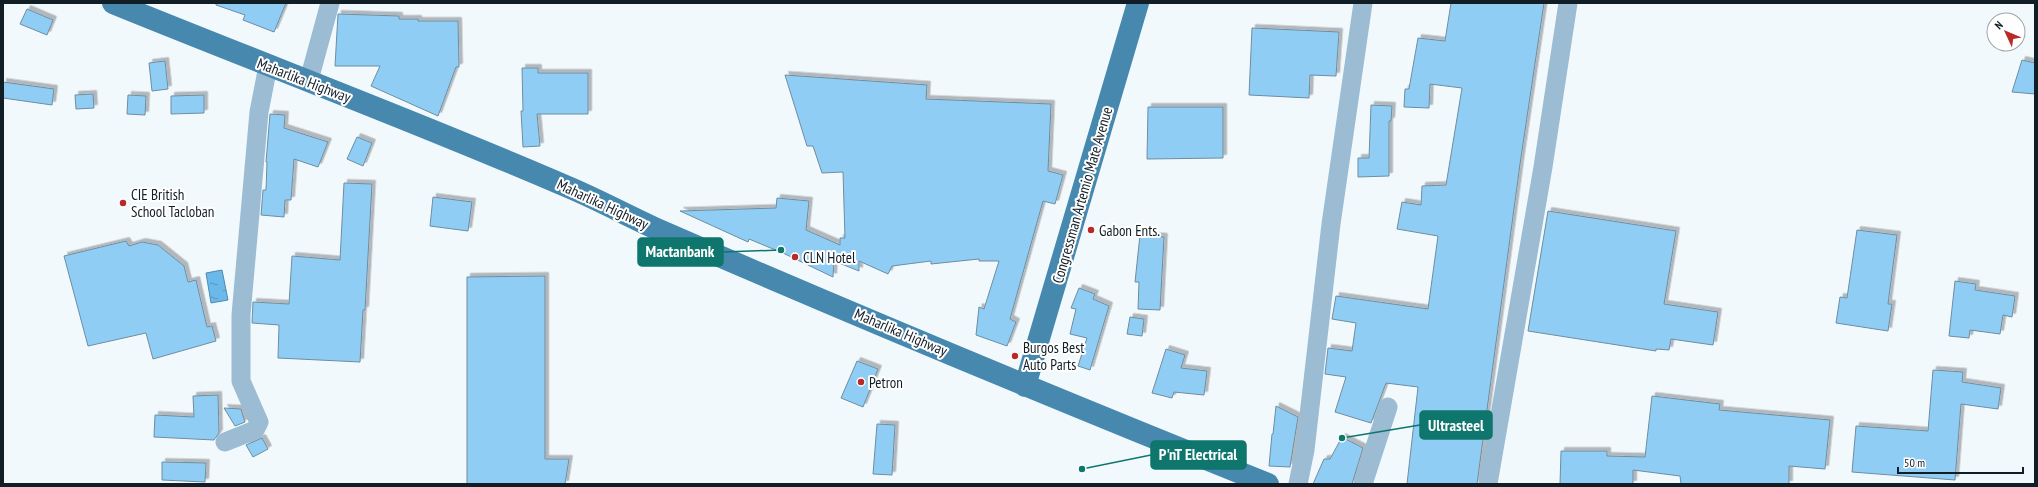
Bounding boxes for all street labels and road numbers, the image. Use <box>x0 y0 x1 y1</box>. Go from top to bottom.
street label: Maharlika Highway <box>254 53 354 107</box>
street label: Congressman Artemio Mate Avenue <box>1048 105 1116 285</box>
street label: Maharlika Highway <box>554 174 652 234</box>
street label: Maharlika Highway <box>852 304 951 360</box>

